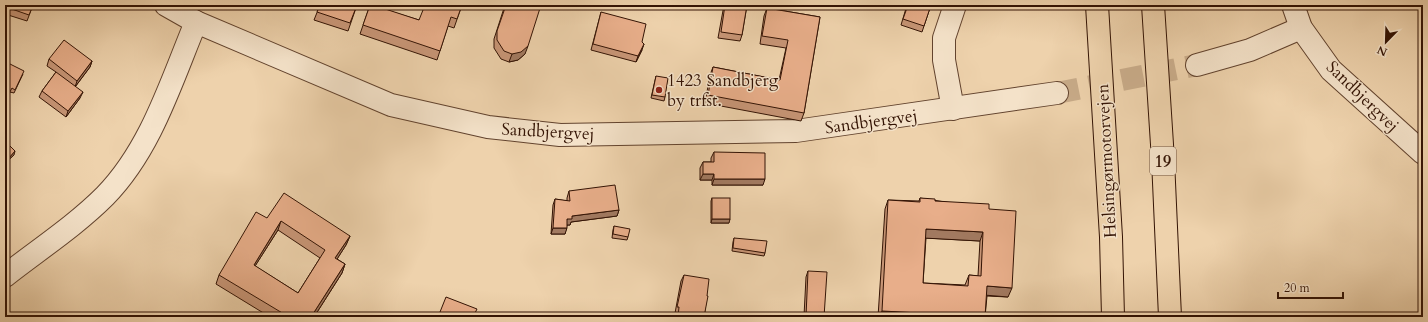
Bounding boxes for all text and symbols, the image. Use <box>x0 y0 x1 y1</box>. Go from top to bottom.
north arrow <box>1366 22 1406 62</box>
text: N <box>1375 42 1390 60</box>
street label: Sandbjergvej <box>1321 56 1404 137</box>
place label: 1423 Sandbjerg by trfst. <box>667 69 779 112</box>
street label: Helsingørmotorvejen <box>1091 83 1122 239</box>
marker: 1423 Sandbjerg by trfst. <box>654 85 664 95</box>
street label: Sandbjergvej <box>823 104 919 139</box>
street label: Sandbjergvej <box>501 118 595 145</box>
road number: 19 <box>1150 147 1176 175</box>
scale bar <box>1278 274 1343 300</box>
text: 20 m <box>1284 280 1311 296</box>

